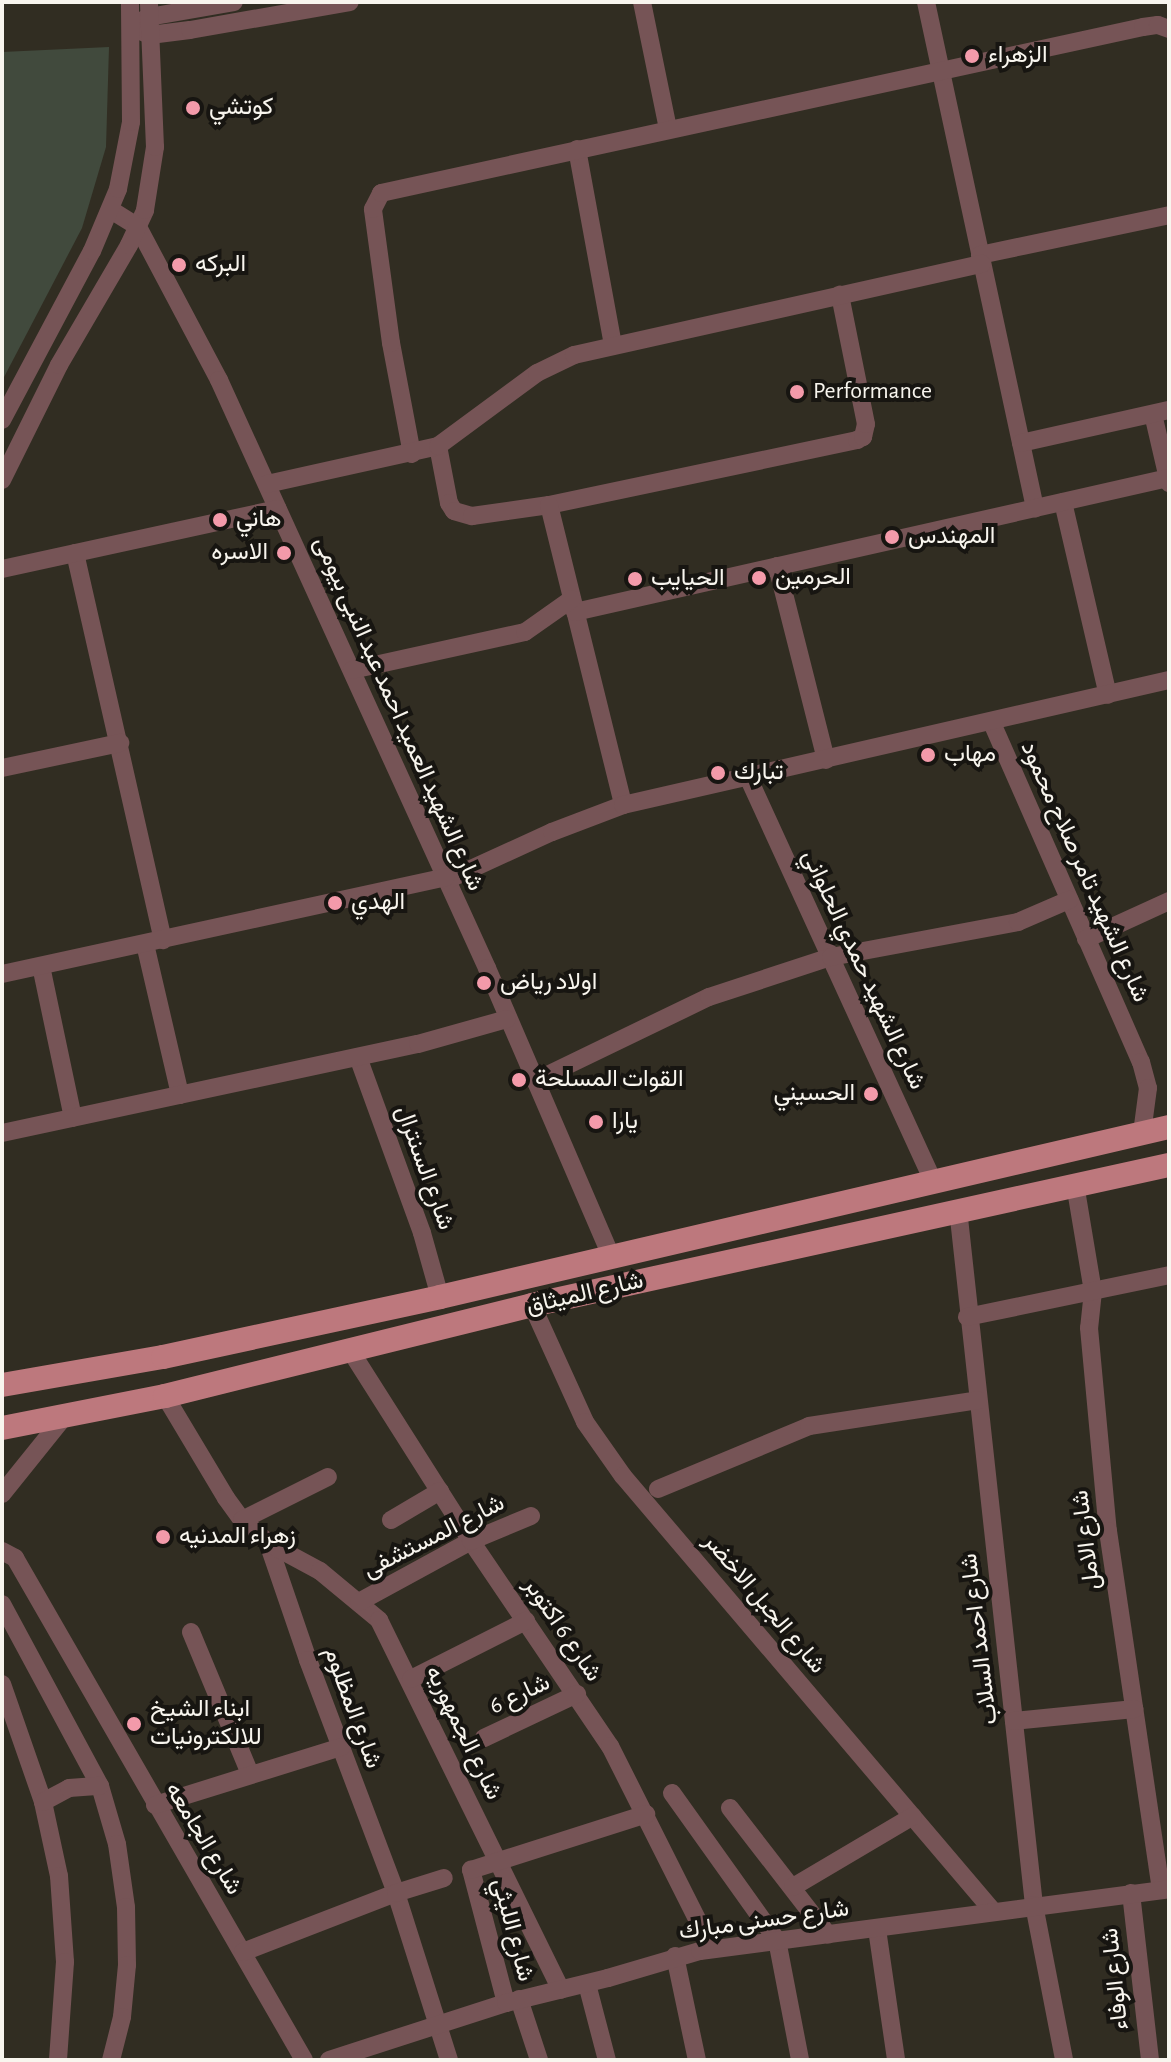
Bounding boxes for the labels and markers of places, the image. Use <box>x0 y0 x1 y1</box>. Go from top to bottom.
place label: الزهراء <box>988 42 1047 70</box>
marker: الزهراء <box>963 47 981 65</box>
place label: كوتشي <box>209 94 274 122</box>
marker: كوتشي <box>184 99 202 117</box>
place label: البركه <box>195 251 246 279</box>
marker: البركه <box>170 256 188 274</box>
place label: Performance <box>813 378 932 406</box>
marker: Performance <box>788 383 806 401</box>
place label: هاني <box>236 506 281 534</box>
marker: هاني <box>211 511 229 529</box>
place label: المهندس <box>908 523 995 551</box>
marker: المهندس <box>883 528 901 546</box>
place label: الاسره <box>211 539 268 567</box>
marker: الاسره <box>275 544 293 562</box>
place label: الحرمين <box>775 564 851 592</box>
place label: الحيايب <box>651 565 725 593</box>
marker: الحرمين <box>750 569 768 587</box>
marker: الحيايب <box>626 570 644 588</box>
place label: مهاب <box>944 741 996 769</box>
marker: مهاب <box>919 746 937 764</box>
place label: تبارك <box>734 759 784 787</box>
marker: تبارك <box>709 764 727 782</box>
place label: الهدي <box>351 889 405 917</box>
marker: الهدي <box>326 894 344 912</box>
place label: اولاد رياض <box>500 969 597 997</box>
marker: اولاد رياض <box>475 974 493 992</box>
place label: القوات المسلحة <box>535 1066 684 1094</box>
marker: القوات المسلحة <box>510 1071 528 1089</box>
place label: الحسيني <box>774 1080 855 1108</box>
marker: الحسيني <box>862 1085 880 1103</box>
place label: يارا <box>612 1108 638 1136</box>
marker: يارا <box>587 1113 605 1131</box>
place label: زهراء المدنيه <box>179 1523 296 1551</box>
marker: زهراء المدنيه <box>154 1528 172 1546</box>
place label: ابناء الشيخ للالكترونيات <box>150 1696 262 1752</box>
marker: ابناء الشيخ للالكترونيات <box>125 1715 143 1733</box>

